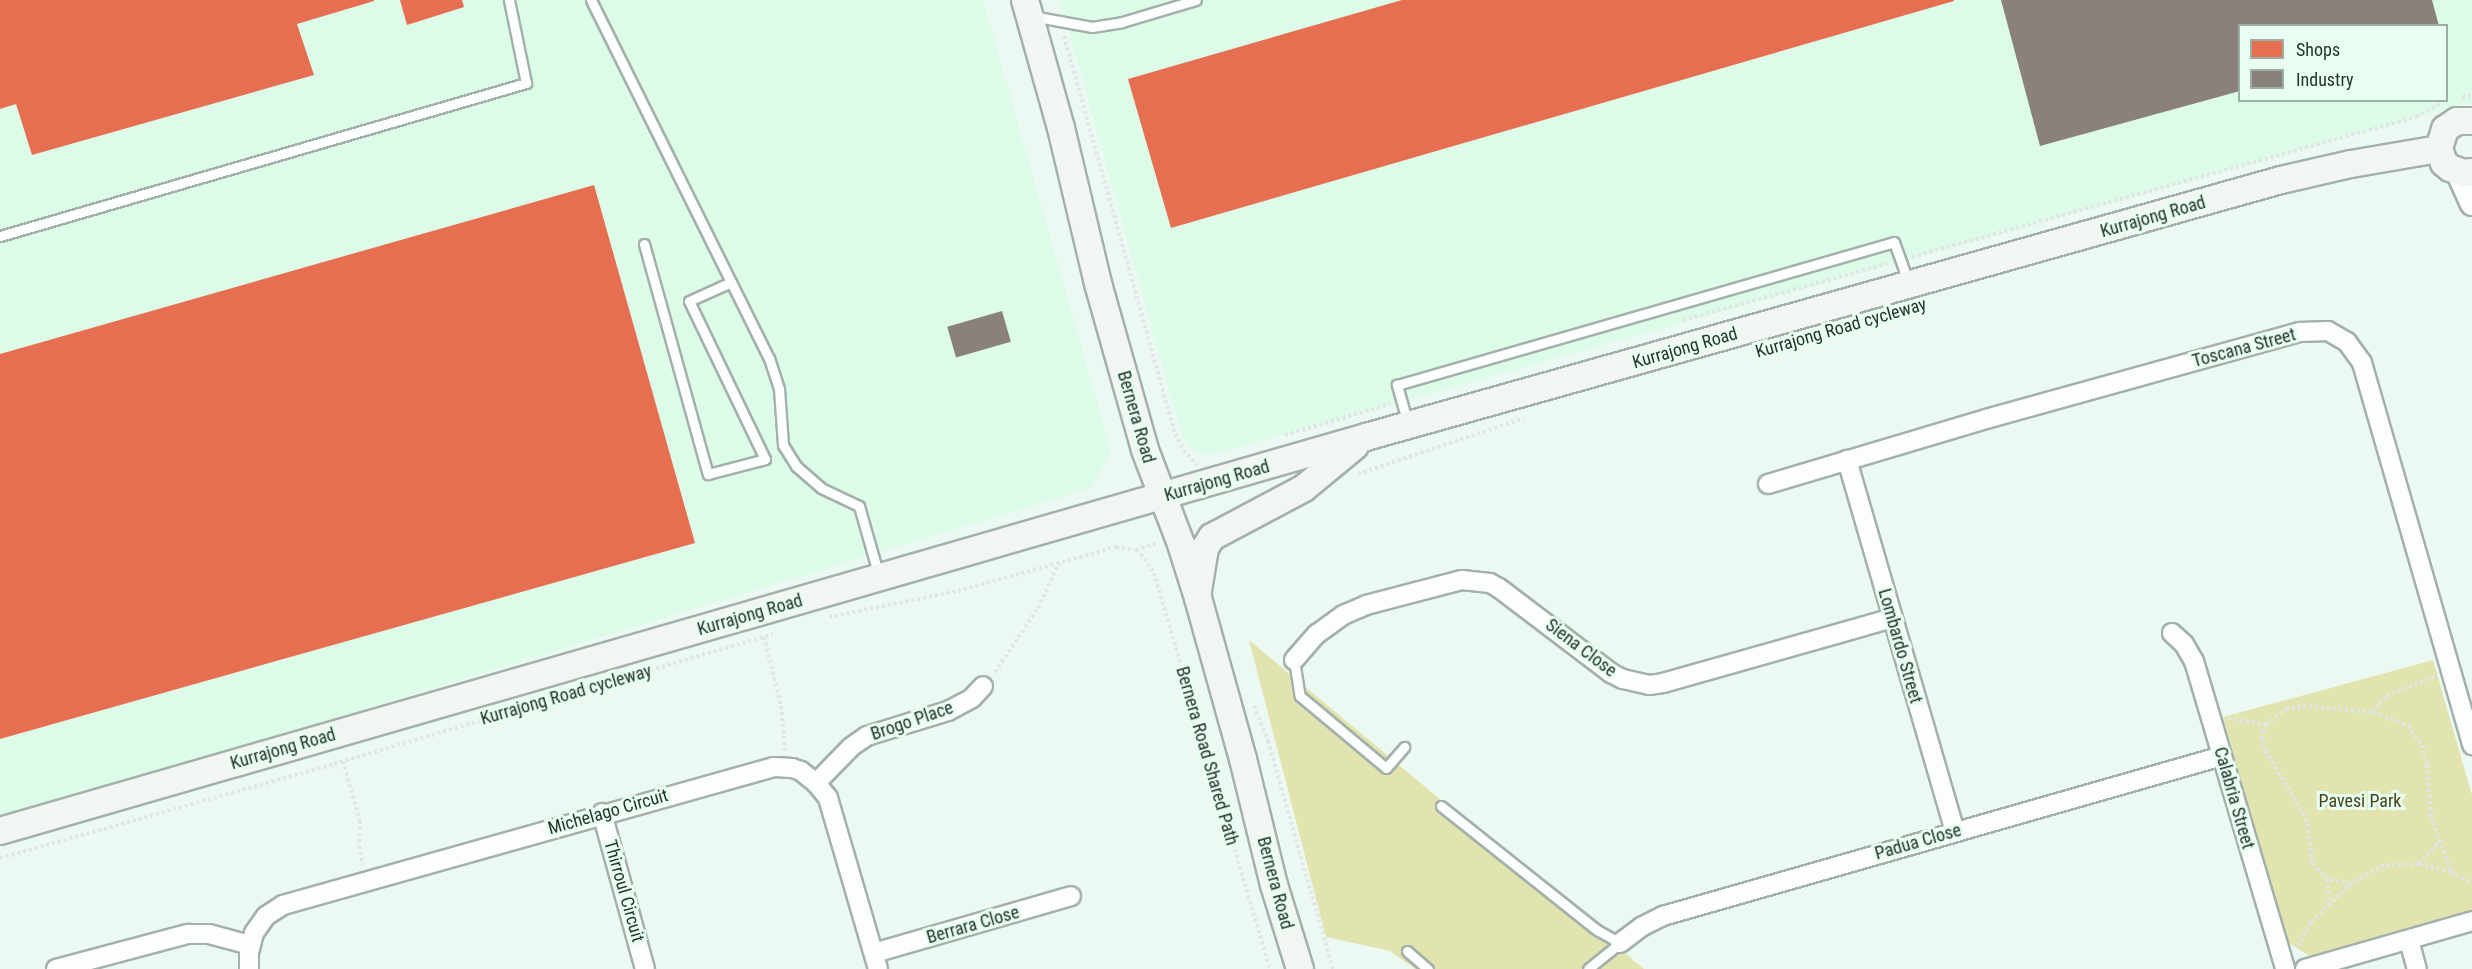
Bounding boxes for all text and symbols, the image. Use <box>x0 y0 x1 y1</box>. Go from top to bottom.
legend <box>2238 24 2448 102</box>
text: Shops <box>2296 39 2340 60</box>
text: Industry <box>2296 69 2354 90</box>
street label: Kurrajong Road <box>2098 192 2208 242</box>
street label: Kurrajong Road cycleway <box>1753 293 1929 363</box>
street label: Kurrajong Road <box>1630 323 1740 373</box>
street label: Toscana Street <box>2190 324 2298 372</box>
street label: Bernera Road <box>1113 368 1159 466</box>
street label: Kurrajong Road <box>1162 456 1272 506</box>
street label: Lombardo Street <box>1873 586 1927 706</box>
street label: Kurrajong Road <box>695 590 805 640</box>
street label: Siena Close <box>1541 614 1621 682</box>
street label: Kurrajong Road cycleway <box>478 660 654 730</box>
street label: Bernera Road Shared Path <box>1171 664 1243 848</box>
street label: Brogo Place <box>868 697 956 745</box>
street label: Kurrajong Road <box>228 724 338 774</box>
street label: Calabria Street <box>2209 745 2259 851</box>
street label: Michelago Circuit <box>545 785 671 839</box>
park label: Pavesi Park <box>2319 790 2401 812</box>
street label: Padua Close <box>1872 819 1964 865</box>
street label: Bernera Road <box>1252 834 1298 932</box>
street label: Thirroul Circuit <box>599 838 649 944</box>
street label: Berrara Close <box>924 901 1022 949</box>

